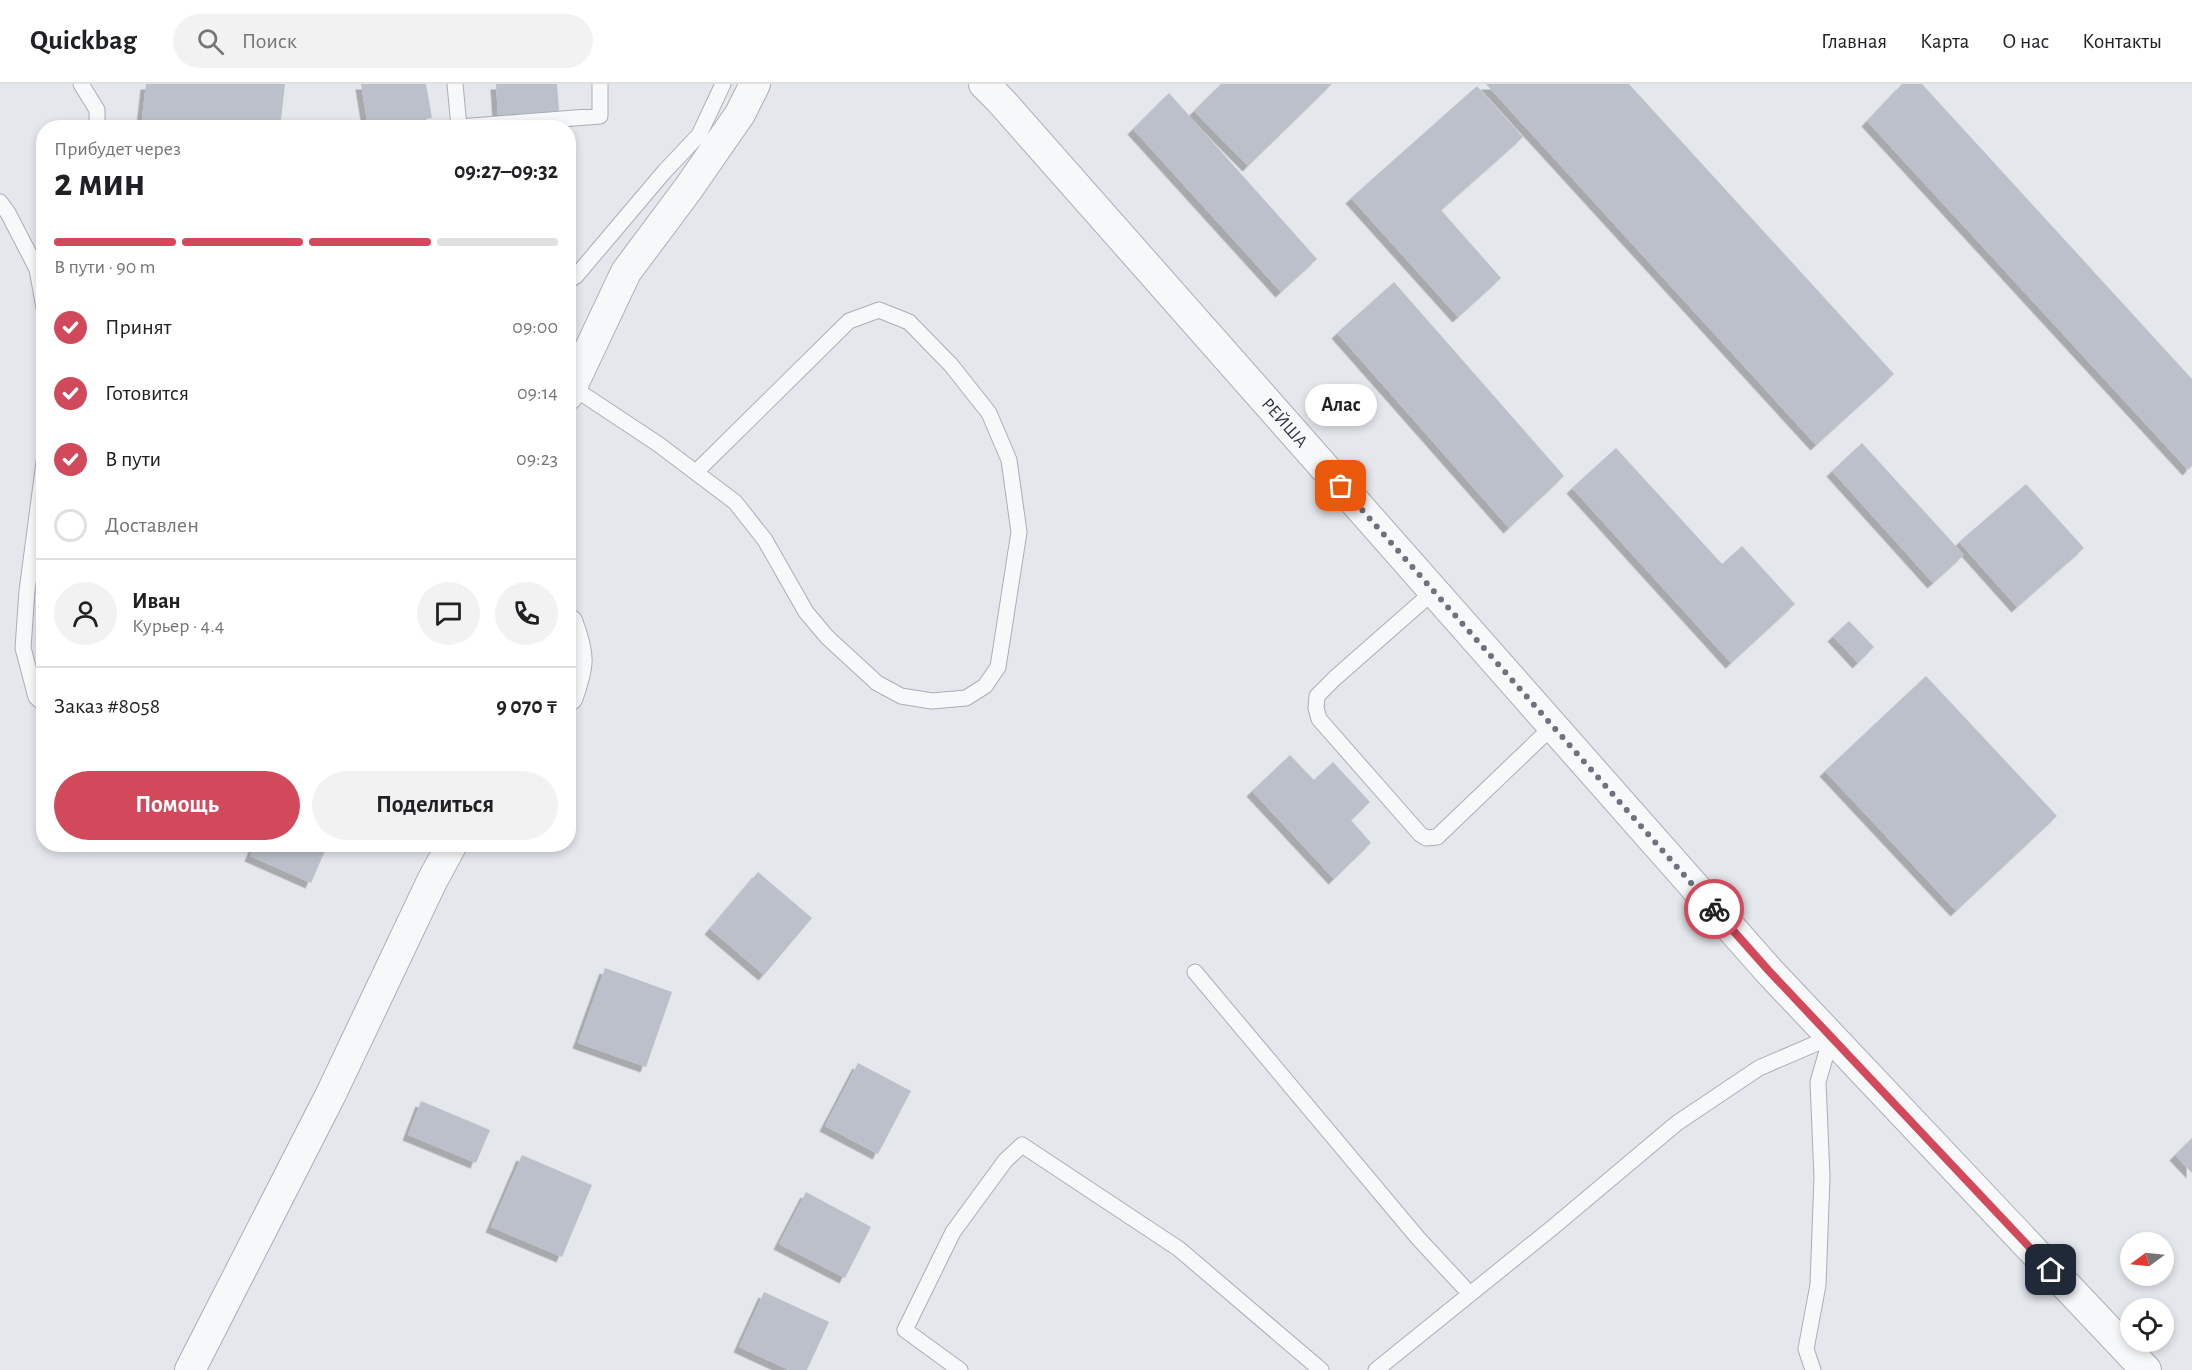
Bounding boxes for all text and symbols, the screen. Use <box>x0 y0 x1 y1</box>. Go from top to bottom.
search box <box>173 14 593 68</box>
icon: search <box>194 25 227 58</box>
text: Quickbag <box>30 27 137 55</box>
text: Поиск <box>242 30 297 52</box>
text: Главная <box>1821 31 1887 52</box>
text: Карта <box>1920 31 1969 52</box>
text: О нас <box>2002 31 2049 52</box>
text: Контакты <box>2082 31 2162 52</box>
text: Прибудет через <box>54 139 181 159</box>
text: 09:27–09:32 <box>454 160 558 182</box>
text: 2 мин <box>54 164 145 203</box>
text: В пути · 90 m <box>54 257 156 277</box>
icon: check <box>54 311 87 344</box>
text: Принят <box>105 316 171 338</box>
text: 09:00 <box>512 317 558 337</box>
icon: check <box>54 377 87 410</box>
text: Готовится <box>105 382 189 404</box>
text: 09:14 <box>517 383 558 403</box>
callout: Алас <box>1305 384 1377 426</box>
street label: РЕЙША <box>1258 395 1311 452</box>
text: Алас <box>1321 395 1361 415</box>
icon: check <box>54 443 87 476</box>
text: В пути <box>105 448 161 470</box>
text: 09:23 <box>516 449 558 469</box>
pin <box>1315 460 1366 511</box>
icon: bag <box>1324 469 1357 502</box>
text: Доставлен <box>105 514 199 536</box>
button: person <box>54 582 117 645</box>
button: chat <box>417 582 480 645</box>
button: phone <box>495 582 558 645</box>
text: Иван <box>132 590 181 612</box>
text: Курьер · 4.4 <box>132 616 224 636</box>
text: Заказ #8058 <box>54 695 160 717</box>
text: 9 070 ₸ <box>496 695 558 717</box>
button: Помощь <box>54 771 300 840</box>
button: Поделиться <box>312 771 558 840</box>
courier <box>1684 879 1744 939</box>
icon: bike <box>1698 893 1731 926</box>
north arrow <box>2120 1232 2174 1286</box>
map controls <box>2120 1232 2174 1352</box>
pin <box>2025 1244 2076 1295</box>
icon: home <box>2034 1253 2067 1286</box>
button: locate <box>2120 1298 2174 1352</box>

